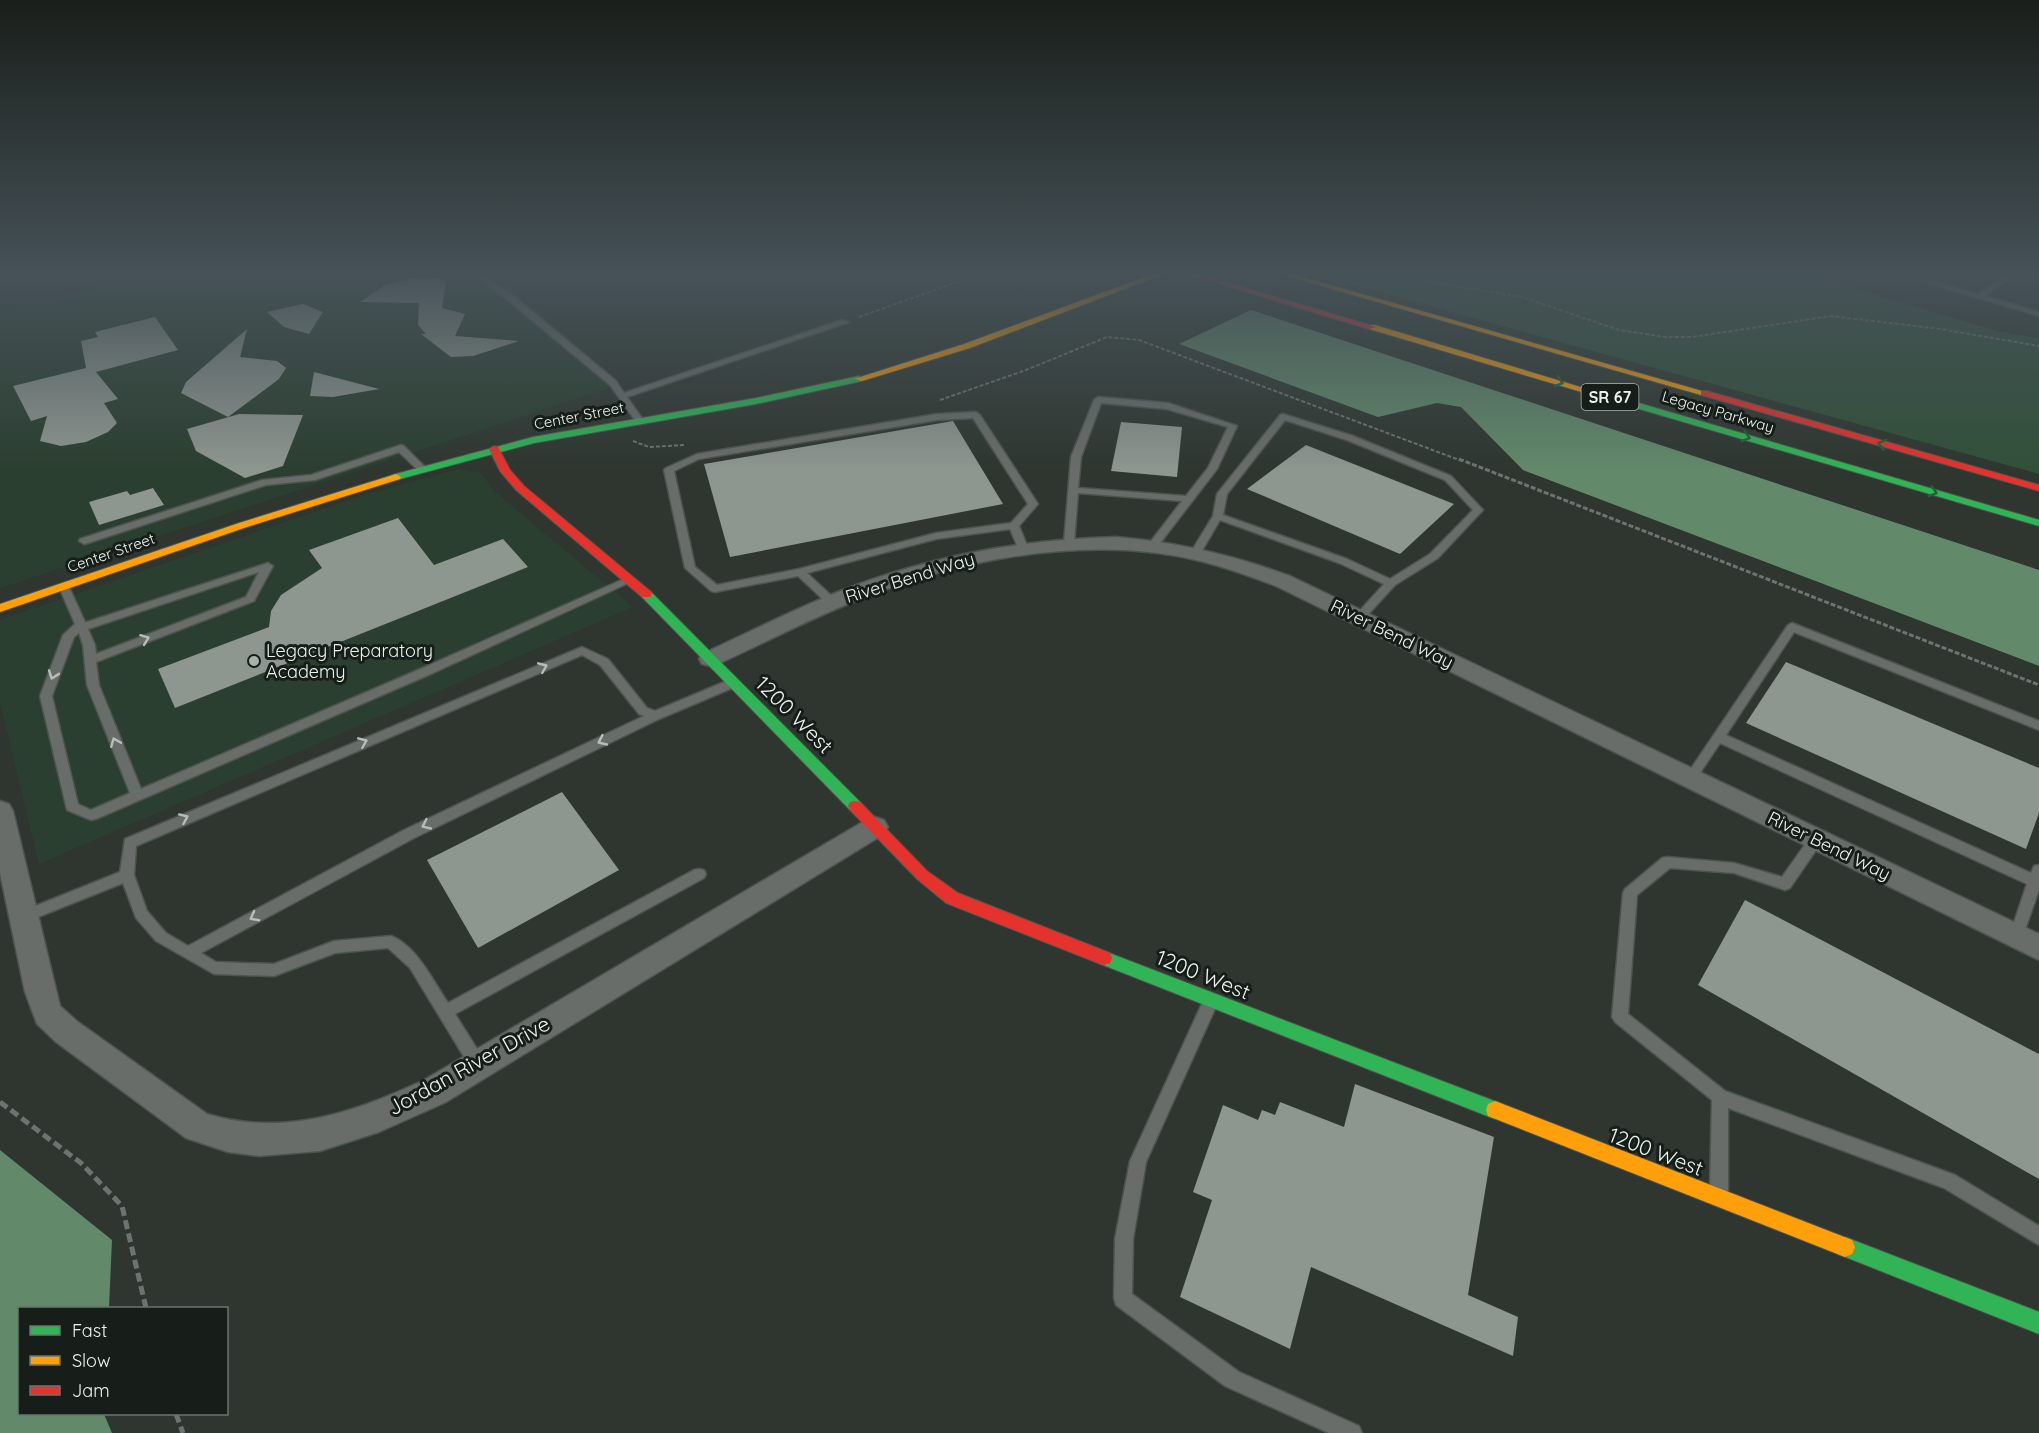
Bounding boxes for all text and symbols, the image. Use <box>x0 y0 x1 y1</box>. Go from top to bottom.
one-way arrow <box>1553 375 1564 387</box>
road number: SR 67 <box>1582 384 1638 410</box>
street label: Legacy Parkway <box>1660 386 1776 437</box>
street label: Center Street <box>532 397 626 434</box>
one-way arrow <box>1740 430 1751 442</box>
one-way arrow <box>1877 438 1887 451</box>
one-way arrow <box>1927 485 1938 497</box>
street label: Center Street <box>65 529 157 576</box>
street label: River Bend Way <box>843 547 977 608</box>
street label: River Bend Way <box>1327 594 1457 673</box>
one-way arrow <box>139 634 150 646</box>
place label: Legacy Preparatory Academy <box>266 639 433 683</box>
marker: Legacy Preparatory Academy <box>247 654 261 668</box>
one-way arrow <box>537 662 548 674</box>
one-way arrow <box>48 669 61 680</box>
street label: 1200 West <box>751 670 839 758</box>
one-way arrow <box>598 734 609 746</box>
one-way arrow <box>110 737 122 748</box>
one-way arrow <box>357 738 368 750</box>
street label: River Bend Way <box>1764 806 1894 885</box>
one-way arrow <box>177 814 188 826</box>
one-way arrow <box>422 818 433 830</box>
one-way arrow <box>250 910 261 921</box>
street label: 1200 West <box>1153 943 1254 1005</box>
street label: Jordan River Drive <box>383 1010 554 1120</box>
street label: 1200 West <box>1606 1121 1707 1181</box>
legend <box>18 1307 228 1415</box>
text: Fast <box>72 1319 107 1342</box>
text: Slow <box>72 1349 110 1372</box>
text: Jam <box>72 1379 110 1402</box>

